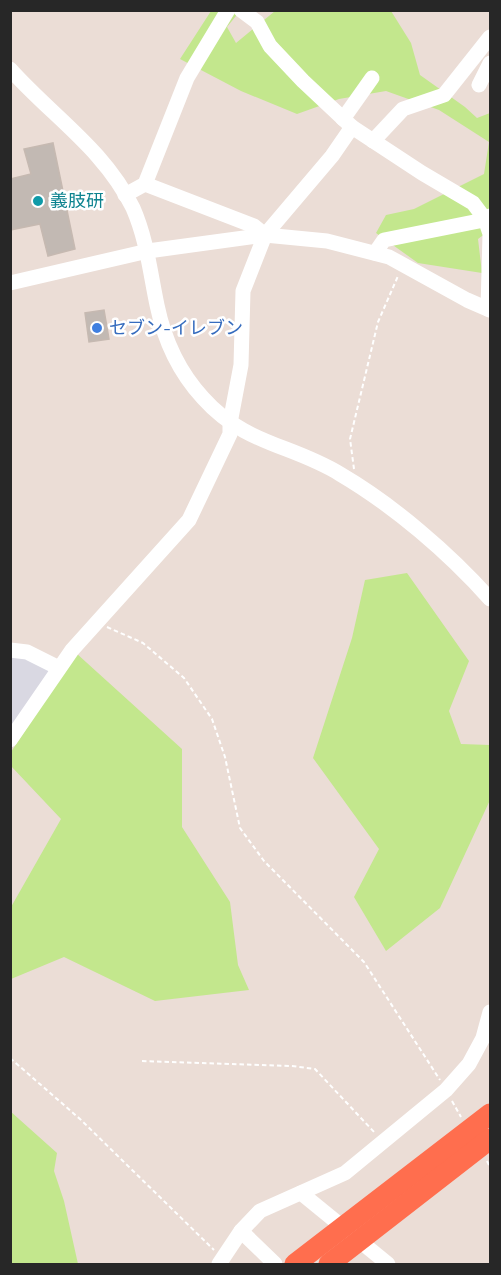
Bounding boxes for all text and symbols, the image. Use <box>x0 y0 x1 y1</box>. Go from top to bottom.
place label: 義肢研 <box>50 189 104 211</box>
marker: 義肢研 <box>31 194 45 208</box>
place label: セブン-イレブン <box>109 316 243 338</box>
marker: セブン-イレブン <box>90 321 104 335</box>

